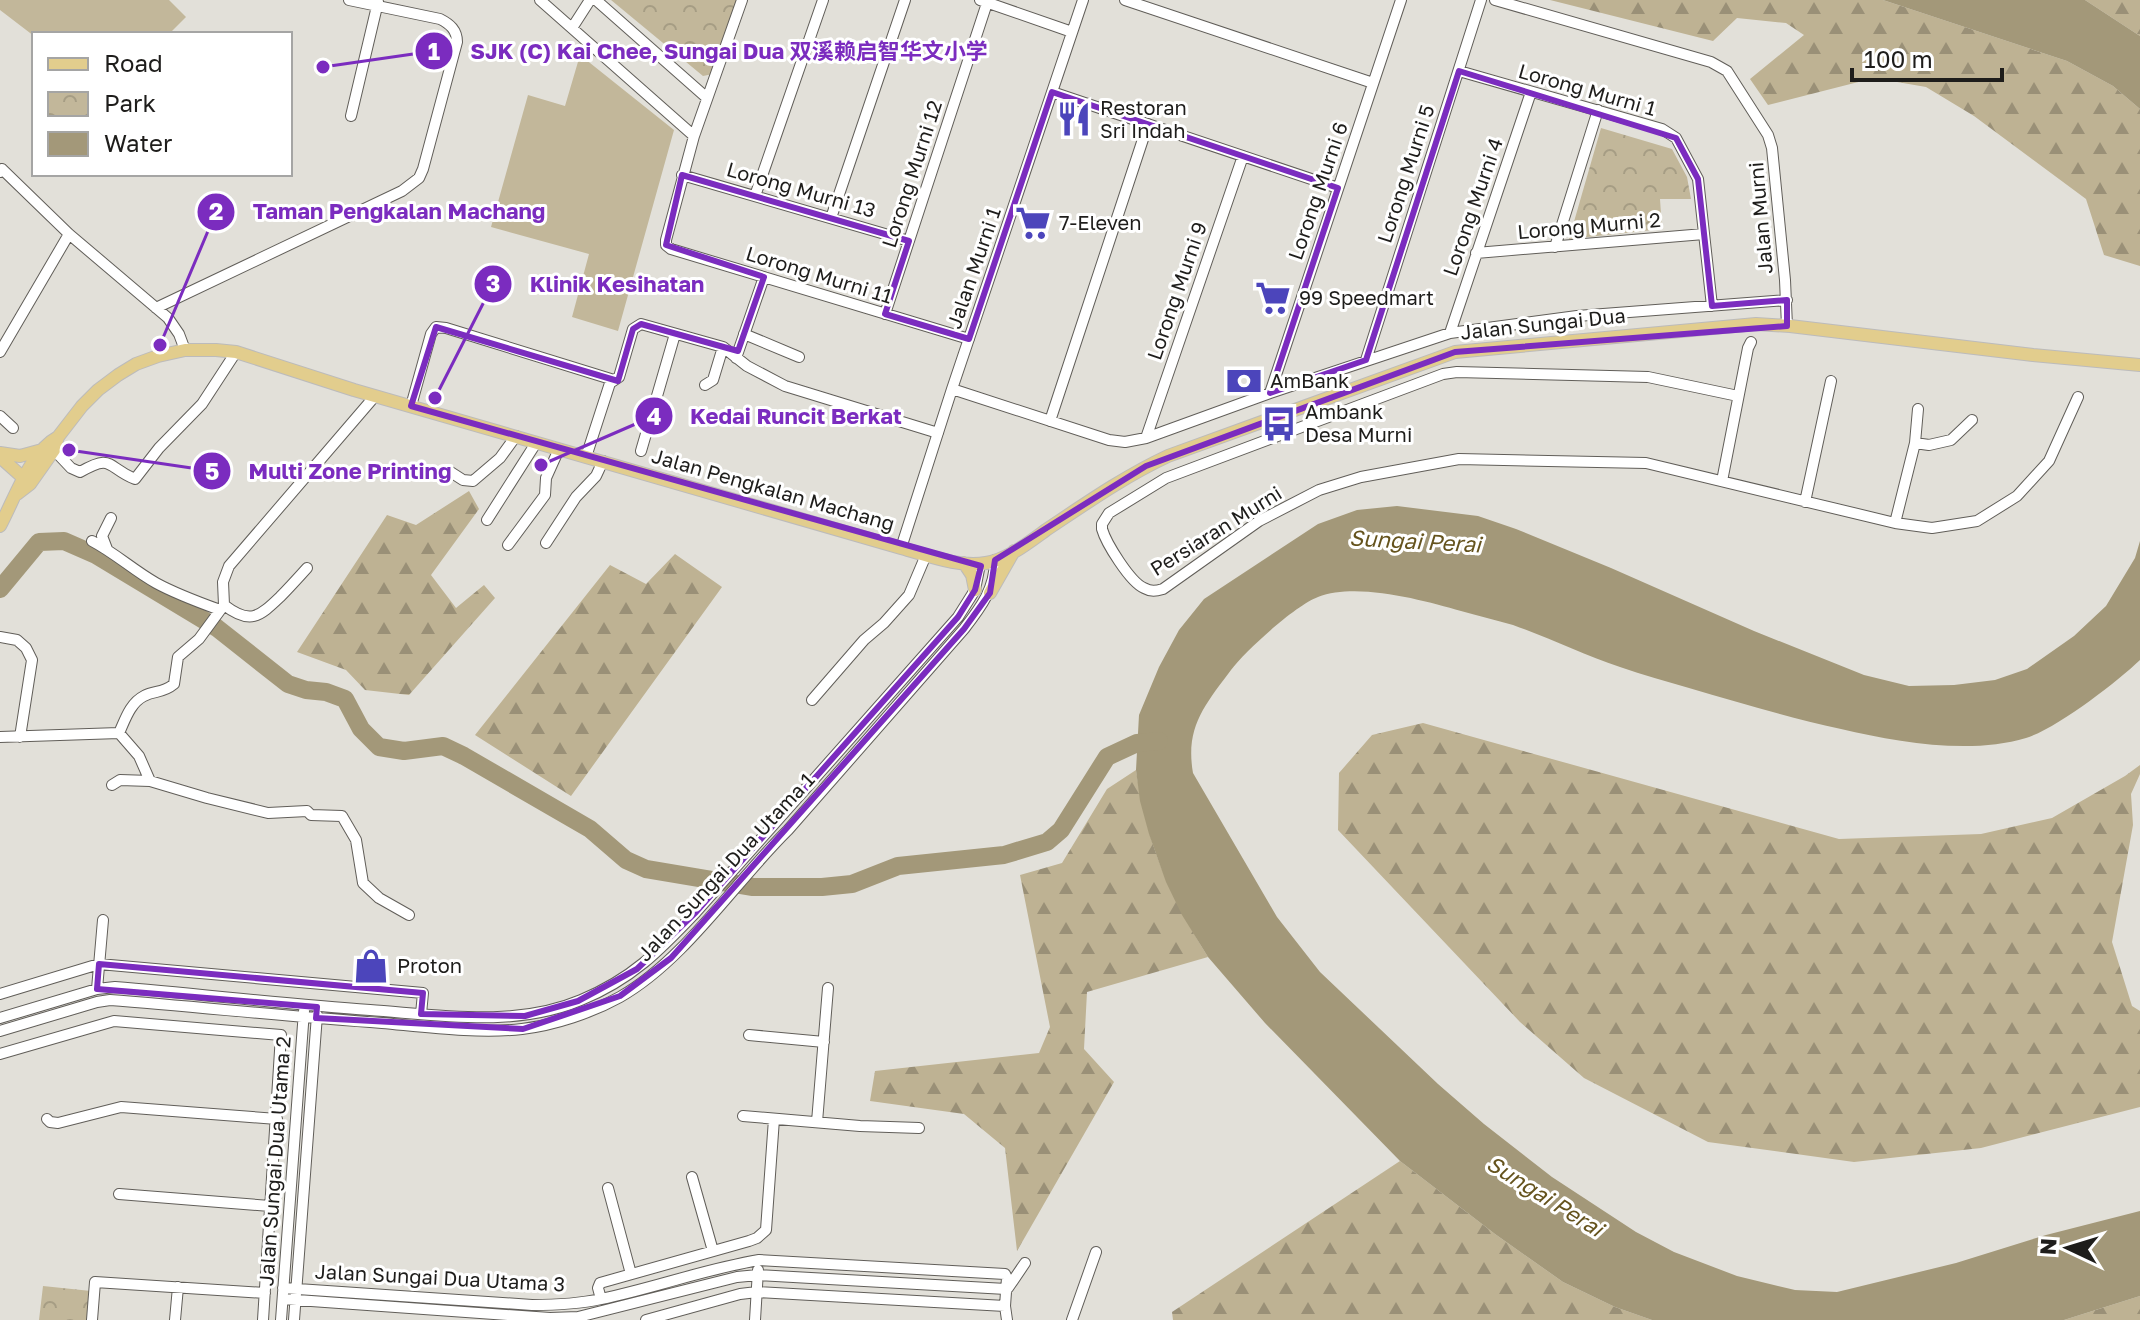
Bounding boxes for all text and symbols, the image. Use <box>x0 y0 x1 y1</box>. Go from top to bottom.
callout: SJK (C) Kai Chee, Sungai Dua 双溪赖启智华文小学 <box>414 28 1004 74</box>
legend <box>32 32 292 176</box>
scale bar <box>1852 32 2002 82</box>
text: 1 <box>428 36 440 65</box>
text: SJK (C) Kai Chee, Sungai Dua 双溪赖启智华文小学 <box>470 37 988 64</box>
text: 100 m <box>1864 44 1933 73</box>
text: Road <box>104 48 163 77</box>
street label: Lorong Murni 1 <box>1516 58 1659 120</box>
text: Park <box>104 88 156 117</box>
place label: Restoran Sri Indah <box>1100 95 1187 142</box>
street label: Lorong Murni 12 <box>876 97 946 250</box>
restaurant icon: Restoran Sri Indah <box>1055 100 1093 138</box>
street label: Lorong Murni 5 <box>1371 102 1439 246</box>
street label: Lorong Murni 6 <box>1282 119 1352 263</box>
text: Water <box>104 128 172 157</box>
street label: Lorong Murni 4 <box>1437 135 1507 279</box>
street label: Lorong Murni 13 <box>724 156 878 222</box>
street label: Jalan Murni <box>1743 161 1777 275</box>
callout: Taman Pengkalan Machang <box>196 189 561 235</box>
text: 2 <box>209 196 223 225</box>
text: Taman Pengkalan Machang <box>253 197 545 224</box>
street label: Jalan Murni 1 <box>941 204 1005 332</box>
supermarket icon: 7-Eleven <box>1014 204 1052 242</box>
street label: Lorong Murni 2 <box>1516 207 1662 243</box>
place label: 7-Eleven <box>1059 210 1142 234</box>
street label: Lorong Murni 9 <box>1141 219 1211 363</box>
street label: Lorong Murni 11 <box>743 240 896 308</box>
callout: Klinik Kesihatan <box>473 261 720 307</box>
text: 3 <box>486 268 500 297</box>
text: Klinik Kesihatan <box>530 270 704 297</box>
supermarket icon: 99 Speedmart <box>1254 279 1292 317</box>
place label: 99 Speedmart <box>1299 285 1434 309</box>
street label: Jalan Sungai Dua <box>1459 302 1627 344</box>
bank icon: AmBank <box>1225 362 1263 400</box>
place label: AmBank <box>1270 368 1349 392</box>
callout: Kedai Runcit Berkat <box>634 393 918 439</box>
place label: Ambank Desa Murni <box>1305 399 1412 446</box>
text: 4 <box>647 401 662 430</box>
text: Kedai Runcit Berkat <box>690 402 902 429</box>
bus stop icon: Ambank Desa Murni <box>1260 405 1298 443</box>
street label: Jalan Pengkalan Machang <box>649 443 897 535</box>
callout: Multi Zone Printing <box>192 448 467 494</box>
text: 5 <box>205 456 219 485</box>
text: Multi Zone Printing <box>249 457 451 484</box>
street label: Persiaran Murni <box>1145 480 1286 580</box>
water label: Sungai Perai <box>1348 524 1485 558</box>
street label: Jalan Sungai Dua Utama 1 <box>632 767 819 965</box>
shop icon: Proton <box>352 947 390 985</box>
place label: Proton <box>397 953 462 977</box>
street label: Jalan Sungai Dua Utama 2 <box>253 1035 295 1287</box>
water label: Sungai Perai <box>1482 1149 1611 1244</box>
north arrow <box>2028 1208 2108 1288</box>
text: N <box>2033 1237 2062 1256</box>
street label: Jalan Sungai Dua Utama 3 <box>314 1258 566 1296</box>

